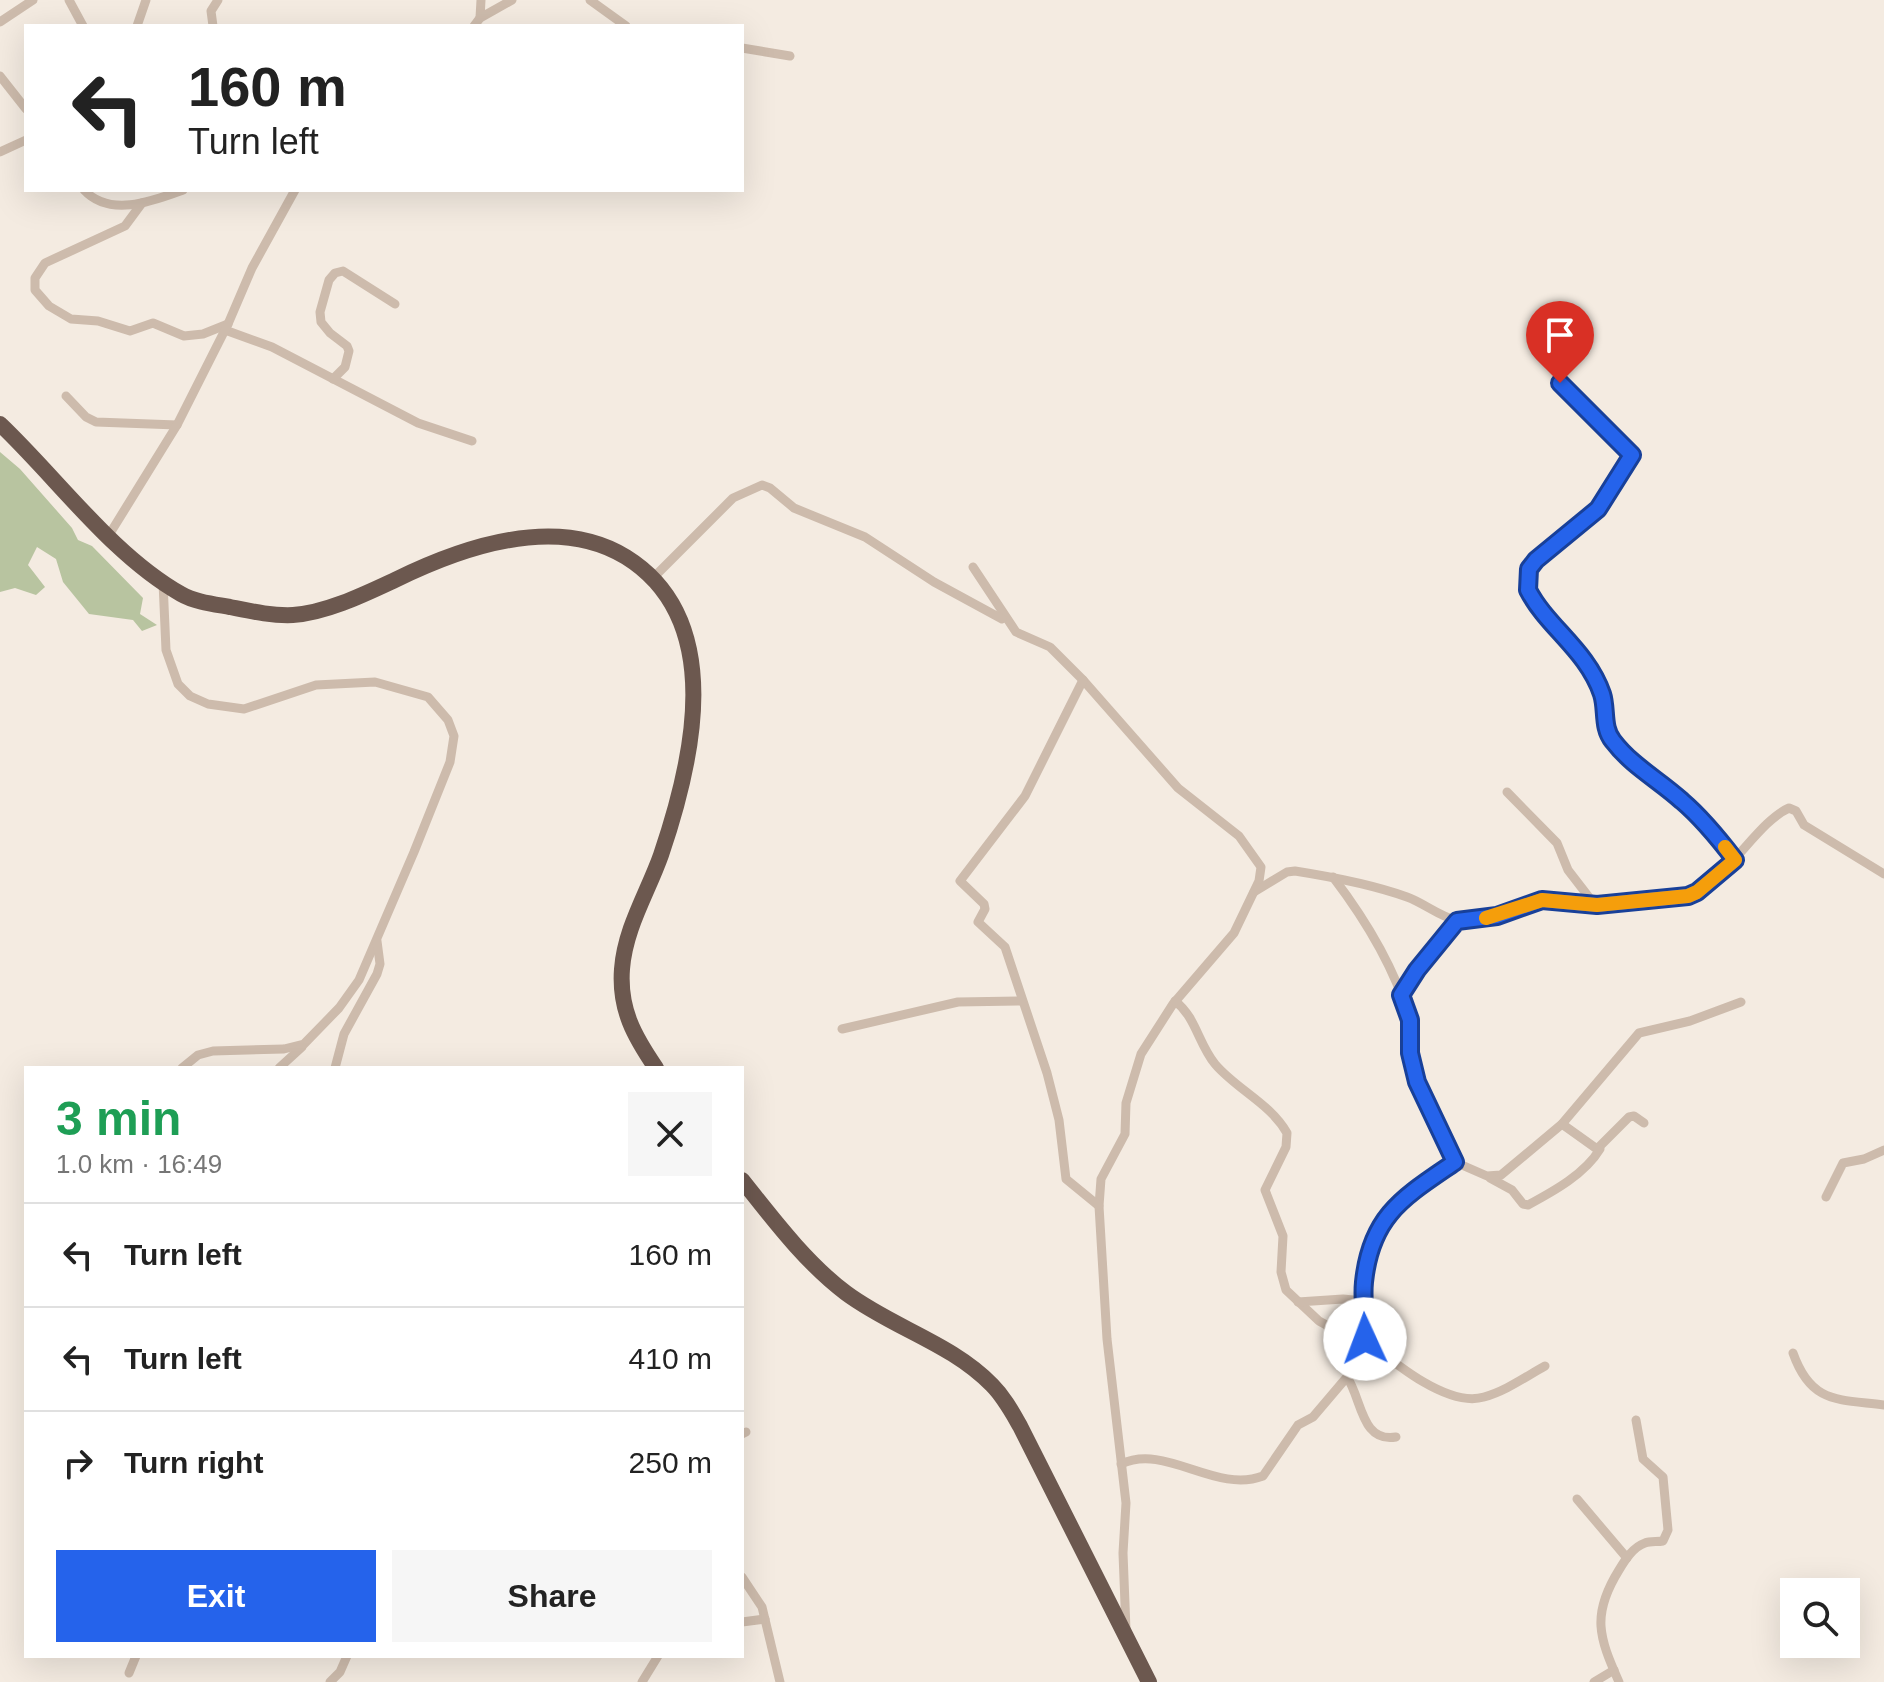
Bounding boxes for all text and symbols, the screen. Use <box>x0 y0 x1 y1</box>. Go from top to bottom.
text: 160 m <box>188 55 347 118</box>
icon: left <box>56 56 160 160</box>
text: Turn left <box>188 121 319 162</box>
pin <box>1526 301 1594 383</box>
icon: arrive <box>1538 313 1582 357</box>
text: 3 min <box>56 1092 181 1145</box>
button: close <box>628 1092 712 1176</box>
text: 1.0 km · 16:49 <box>56 1149 222 1179</box>
icon: left <box>56 1233 100 1277</box>
text: Turn left <box>124 1238 242 1271</box>
text: 160 m <box>629 1238 712 1271</box>
position arrow <box>1323 1297 1407 1381</box>
icon: left <box>56 1337 100 1381</box>
text: Turn left <box>124 1342 242 1375</box>
text: 410 m <box>629 1342 712 1375</box>
icon: right <box>56 1441 100 1485</box>
text: Turn right <box>124 1446 263 1479</box>
text: 250 m <box>629 1446 712 1479</box>
button: Exit <box>56 1550 376 1642</box>
button: Share <box>392 1550 712 1642</box>
map controls <box>1780 1578 1860 1658</box>
button: search <box>1780 1578 1860 1658</box>

